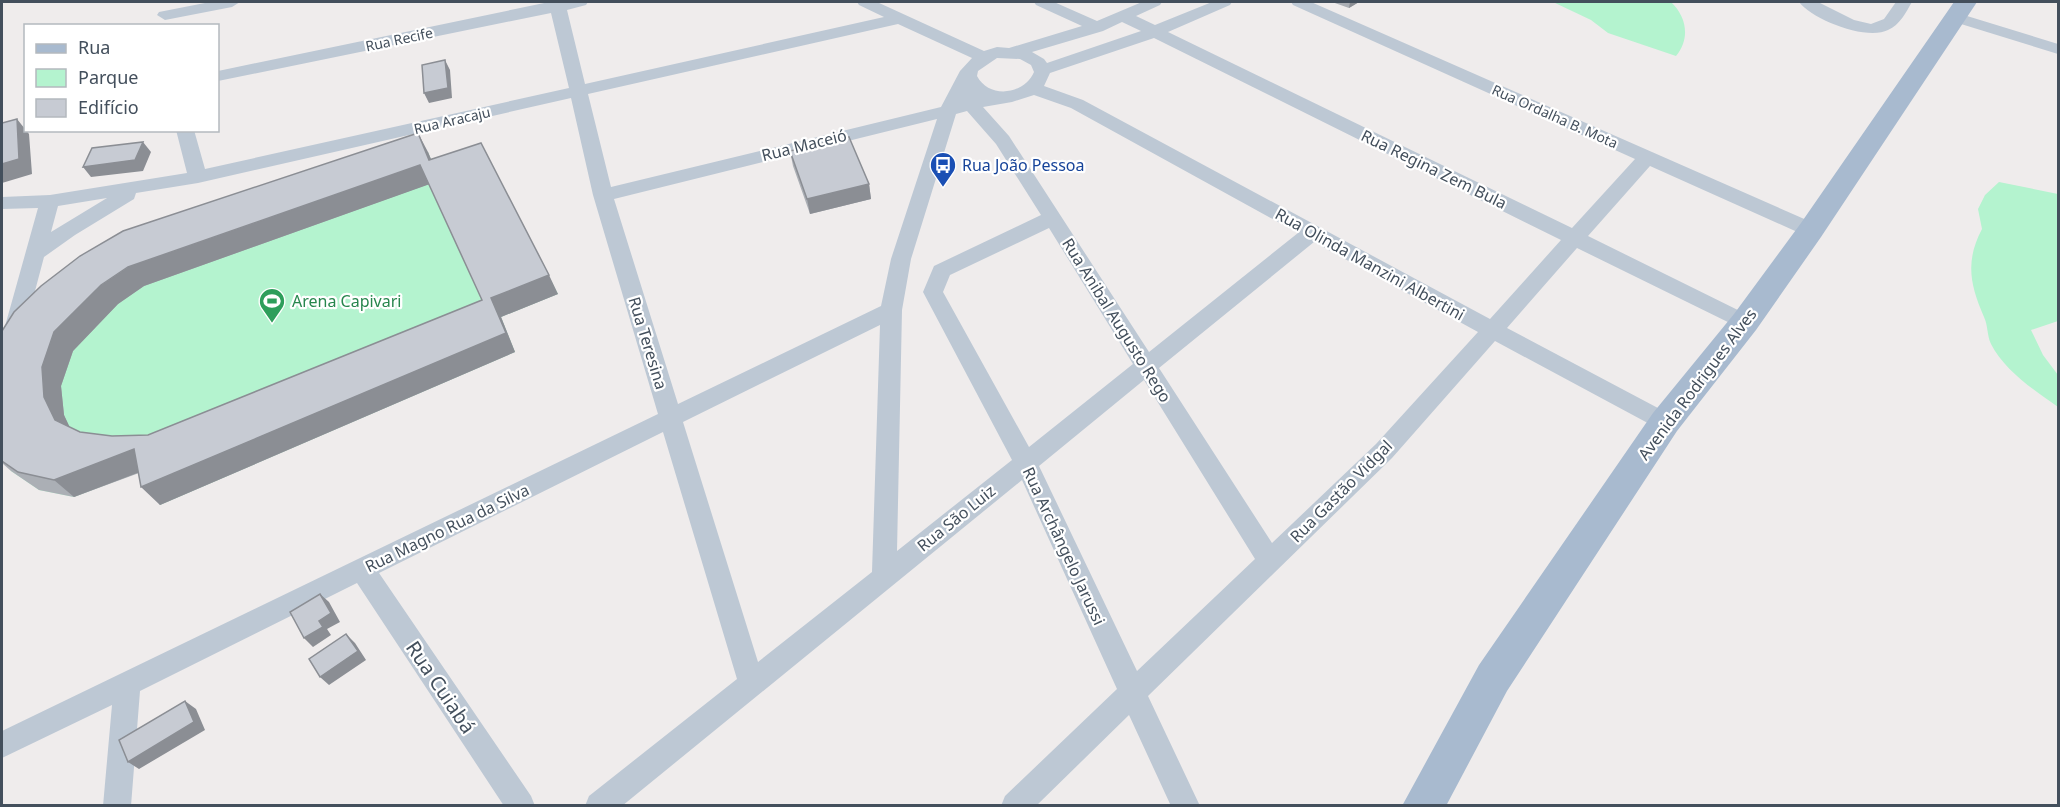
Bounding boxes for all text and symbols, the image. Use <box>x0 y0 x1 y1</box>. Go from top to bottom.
street label: Rua Recife <box>364 23 435 55</box>
legend <box>24 24 219 132</box>
text: Rua <box>78 35 110 59</box>
text: Parque <box>78 65 138 89</box>
street label: Rua Ordalha B. Mota <box>1489 80 1621 152</box>
text: Edifício <box>78 95 139 119</box>
street label: Rua Aracaju <box>412 102 492 138</box>
street label: Rua Maceió <box>759 124 849 166</box>
street label: Rua Regina Zem Bula <box>1357 124 1511 214</box>
bus stop icon: Rua João Pessoa <box>928 150 958 188</box>
place label: Rua João Pessoa <box>962 154 1085 176</box>
street label: Rua Olinda Manzini Albertini <box>1271 203 1469 325</box>
street label: Rua Anibal Augusto Rego <box>1057 234 1177 406</box>
sports icon: Arena Capivari <box>257 286 287 324</box>
place label: Arena Capivari <box>292 290 401 312</box>
street label: Rua Teresina <box>623 294 673 392</box>
street label: Avenida Rodrigues Alves <box>1633 304 1761 464</box>
street label: Rua Gastão Vidgal <box>1285 435 1397 547</box>
street label: Rua Archângelo Jarussi <box>1018 463 1110 629</box>
street label: Rua Magno Rua da Silva <box>361 479 533 577</box>
street label: Rua São Luiz <box>912 480 1000 556</box>
street label: Rua Cuiabá <box>400 635 482 739</box>

